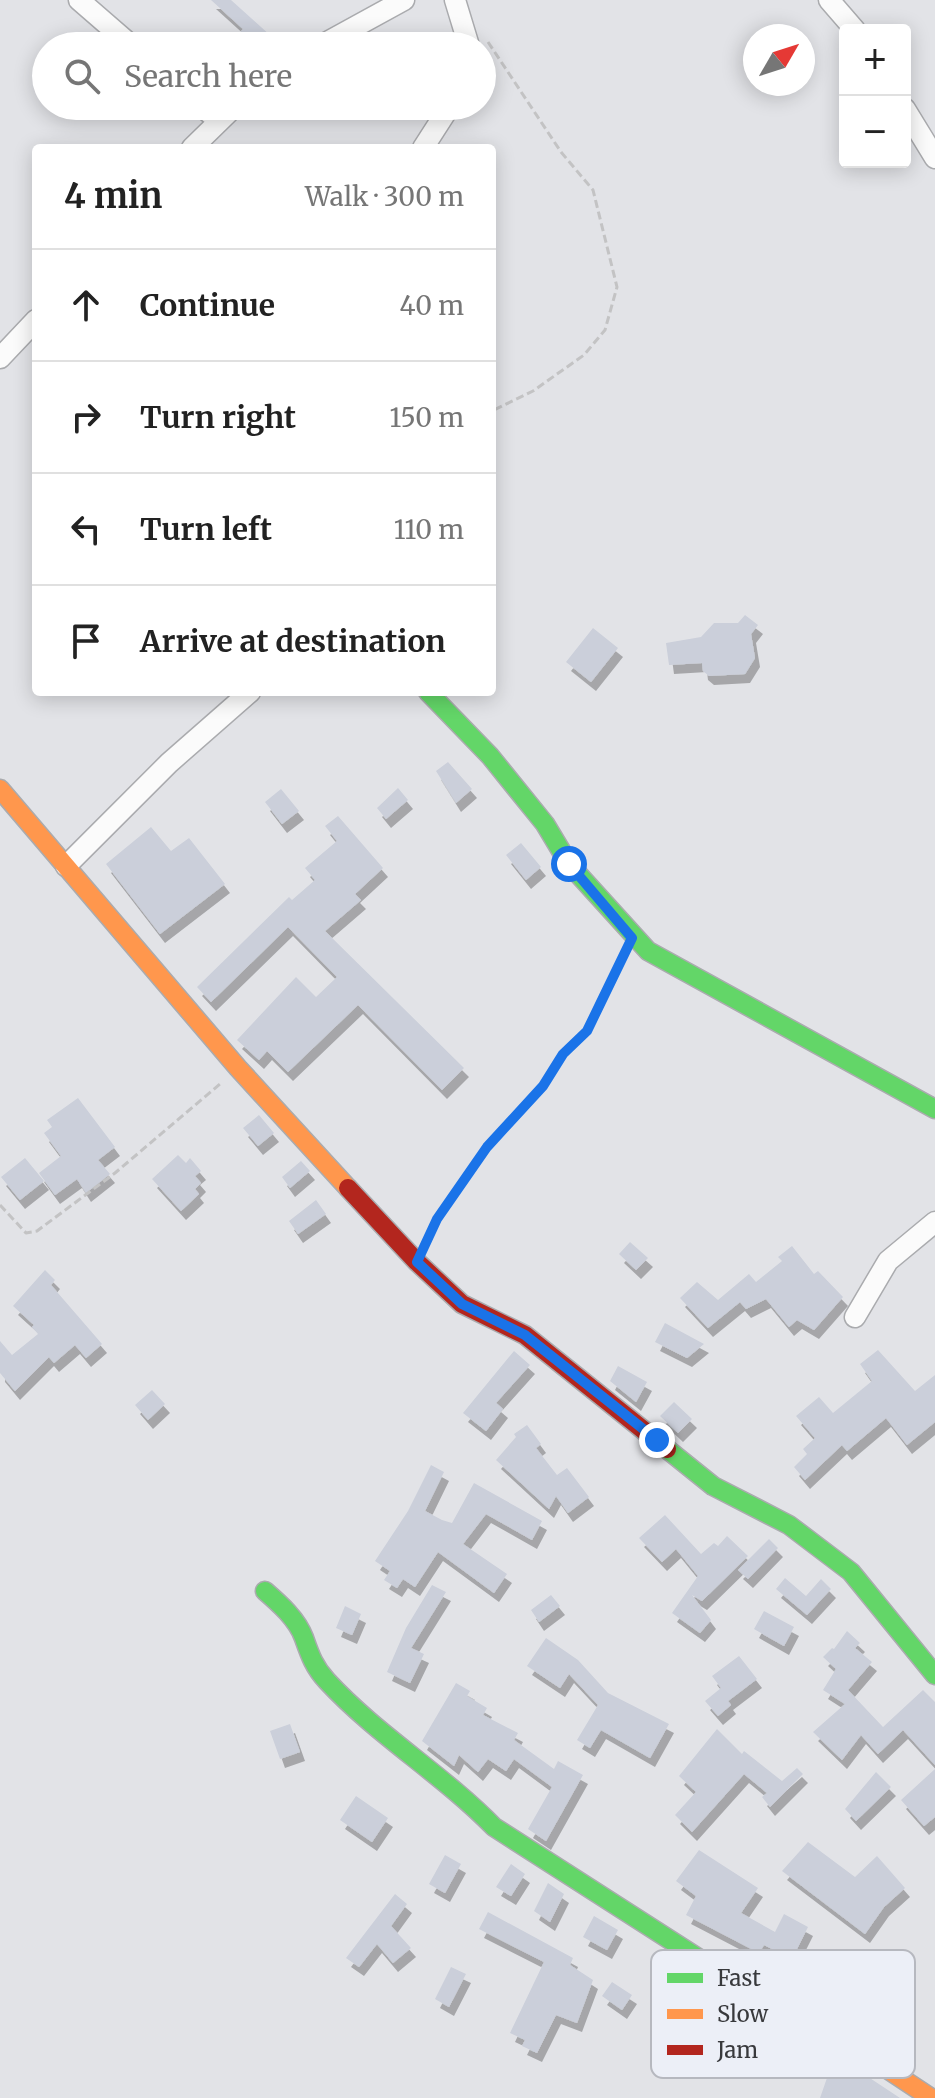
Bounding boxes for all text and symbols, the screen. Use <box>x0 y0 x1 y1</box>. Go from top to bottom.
north arrow <box>743 24 815 96</box>
map controls <box>839 24 911 168</box>
button: + <box>839 24 911 96</box>
search box <box>32 32 496 120</box>
icon: search <box>60 54 104 98</box>
text: Search here <box>124 57 292 95</box>
button: − <box>839 96 911 168</box>
text: 4 min <box>64 175 162 217</box>
text: Walk · 300 m <box>305 180 464 213</box>
icon: ahead <box>64 283 108 327</box>
text: Continue <box>140 286 275 324</box>
text: 40 m <box>400 289 464 322</box>
icon: right <box>64 395 108 439</box>
text: Turn right <box>140 398 296 436</box>
text: 150 m <box>390 401 464 434</box>
icon: left <box>64 507 108 551</box>
text: Turn left <box>140 510 272 548</box>
text: 110 m <box>394 513 464 546</box>
icon: arrive <box>64 619 108 663</box>
text: Arrive at destination <box>140 622 446 660</box>
route start <box>551 846 587 882</box>
route end <box>639 1422 675 1458</box>
legend <box>651 1950 915 2078</box>
text: Fast <box>717 1964 761 1992</box>
text: Slow <box>717 2000 768 2028</box>
text: Jam <box>716 2036 758 2064</box>

